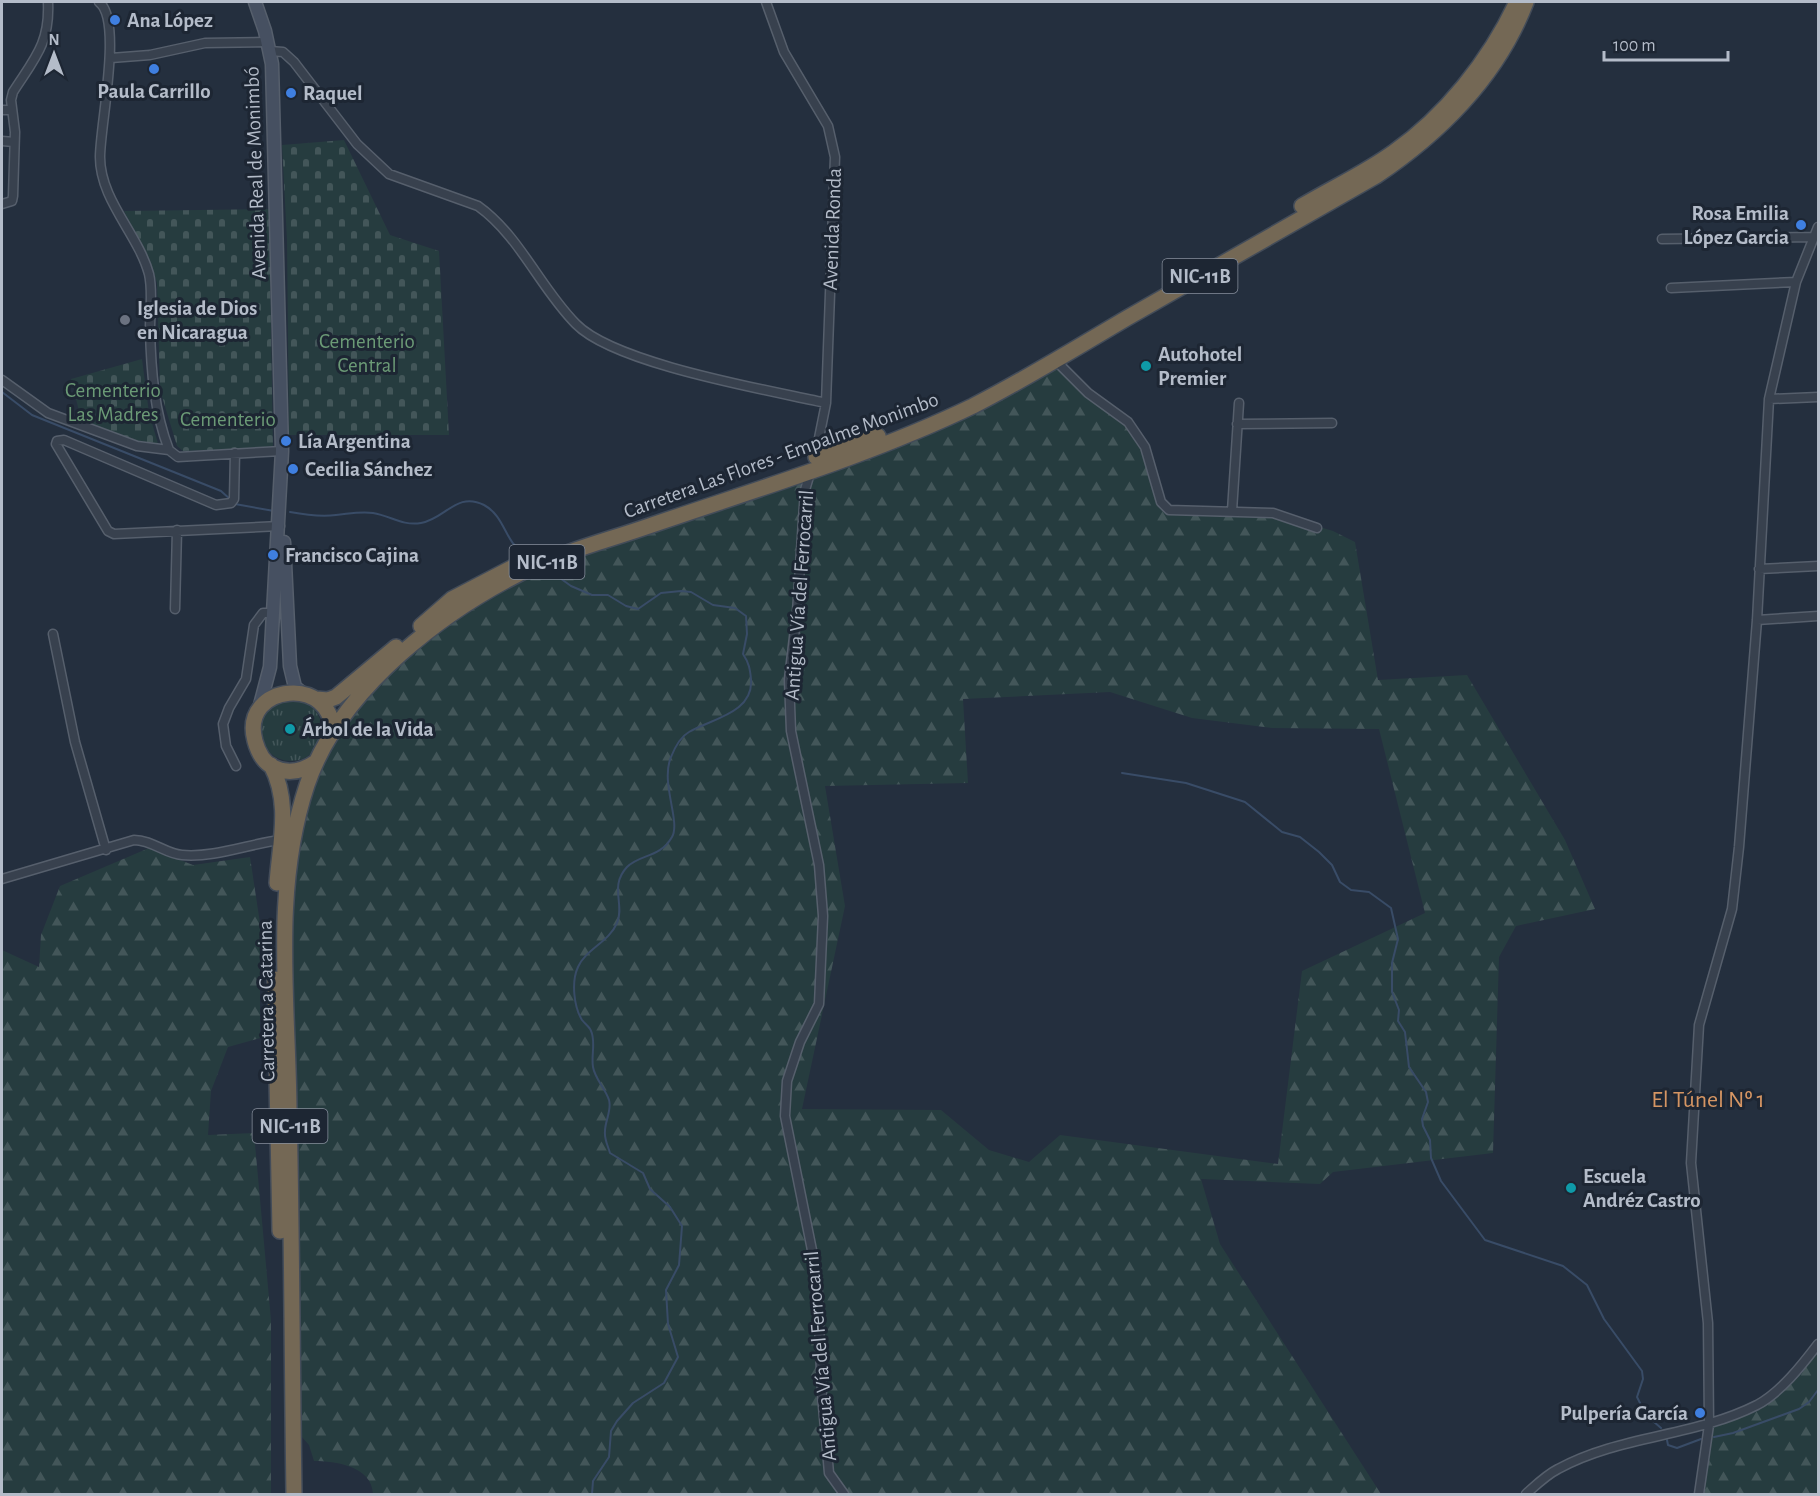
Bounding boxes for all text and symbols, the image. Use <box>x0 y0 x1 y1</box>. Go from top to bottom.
place label: Ana López <box>127 10 213 31</box>
marker: Ana López <box>108 13 122 27</box>
north arrow <box>24 24 84 84</box>
scale bar <box>1604 24 1728 62</box>
text: N <box>48 32 60 48</box>
text: 100 m <box>1613 37 1656 55</box>
marker: Paula Carrillo <box>147 62 161 76</box>
street label: Avenida Real de Monimbó <box>241 66 270 280</box>
place label: Paula Carrillo <box>97 81 211 102</box>
place label: Raquel <box>303 83 362 104</box>
marker: Raquel <box>284 86 298 100</box>
street label: Avenida Ronda <box>820 167 845 291</box>
place label: Rosa Emilia López Garcia <box>1684 203 1789 248</box>
marker: Rosa Emilia López Garcia <box>1794 218 1808 232</box>
road number: NIC-11B <box>1162 259 1238 293</box>
place label: Iglesia de Dios en Nicaragua <box>137 298 257 343</box>
marker: Iglesia de Dios en Nicaragua <box>118 313 132 327</box>
park label: Cementerio Central <box>319 331 415 376</box>
place label: Autohotel Premier <box>1158 344 1242 389</box>
marker: Autohotel Premier <box>1139 359 1153 373</box>
park label: Cementerio Las Madres <box>65 380 161 425</box>
street label: Carretera Las Flores - Empalme Monimbo <box>621 389 941 522</box>
park label: Cementerio <box>180 409 276 430</box>
place label: Lía Argentina <box>298 431 411 452</box>
marker: Lía Argentina <box>279 434 293 448</box>
place label: Cecilia Sánchez <box>305 459 433 480</box>
marker: Cecilia Sánchez <box>286 462 300 476</box>
street label: Antigua Vía del Ferrocarril <box>782 489 817 701</box>
place label: Francisco Cajina <box>285 545 419 566</box>
road number: NIC-11B <box>510 545 584 579</box>
marker: Francisco Cajina <box>266 548 280 562</box>
place label: Árbol de la Vida <box>302 716 434 740</box>
marker: Árbol de la Vida <box>283 722 297 736</box>
street label: Carretera a Catarina <box>255 920 278 1082</box>
district label: El Túnel Nº 1 <box>1651 1088 1765 1112</box>
road number: NIC-11B <box>252 1109 328 1143</box>
place label: Escuela Andréz Castro <box>1583 1166 1701 1211</box>
marker: Escuela Andréz Castro <box>1564 1181 1578 1195</box>
street label: Antigua Vía del Ferrocarril <box>801 1250 840 1462</box>
place label: Pulpería García <box>1560 1403 1688 1424</box>
marker: Pulpería García <box>1693 1406 1707 1420</box>

